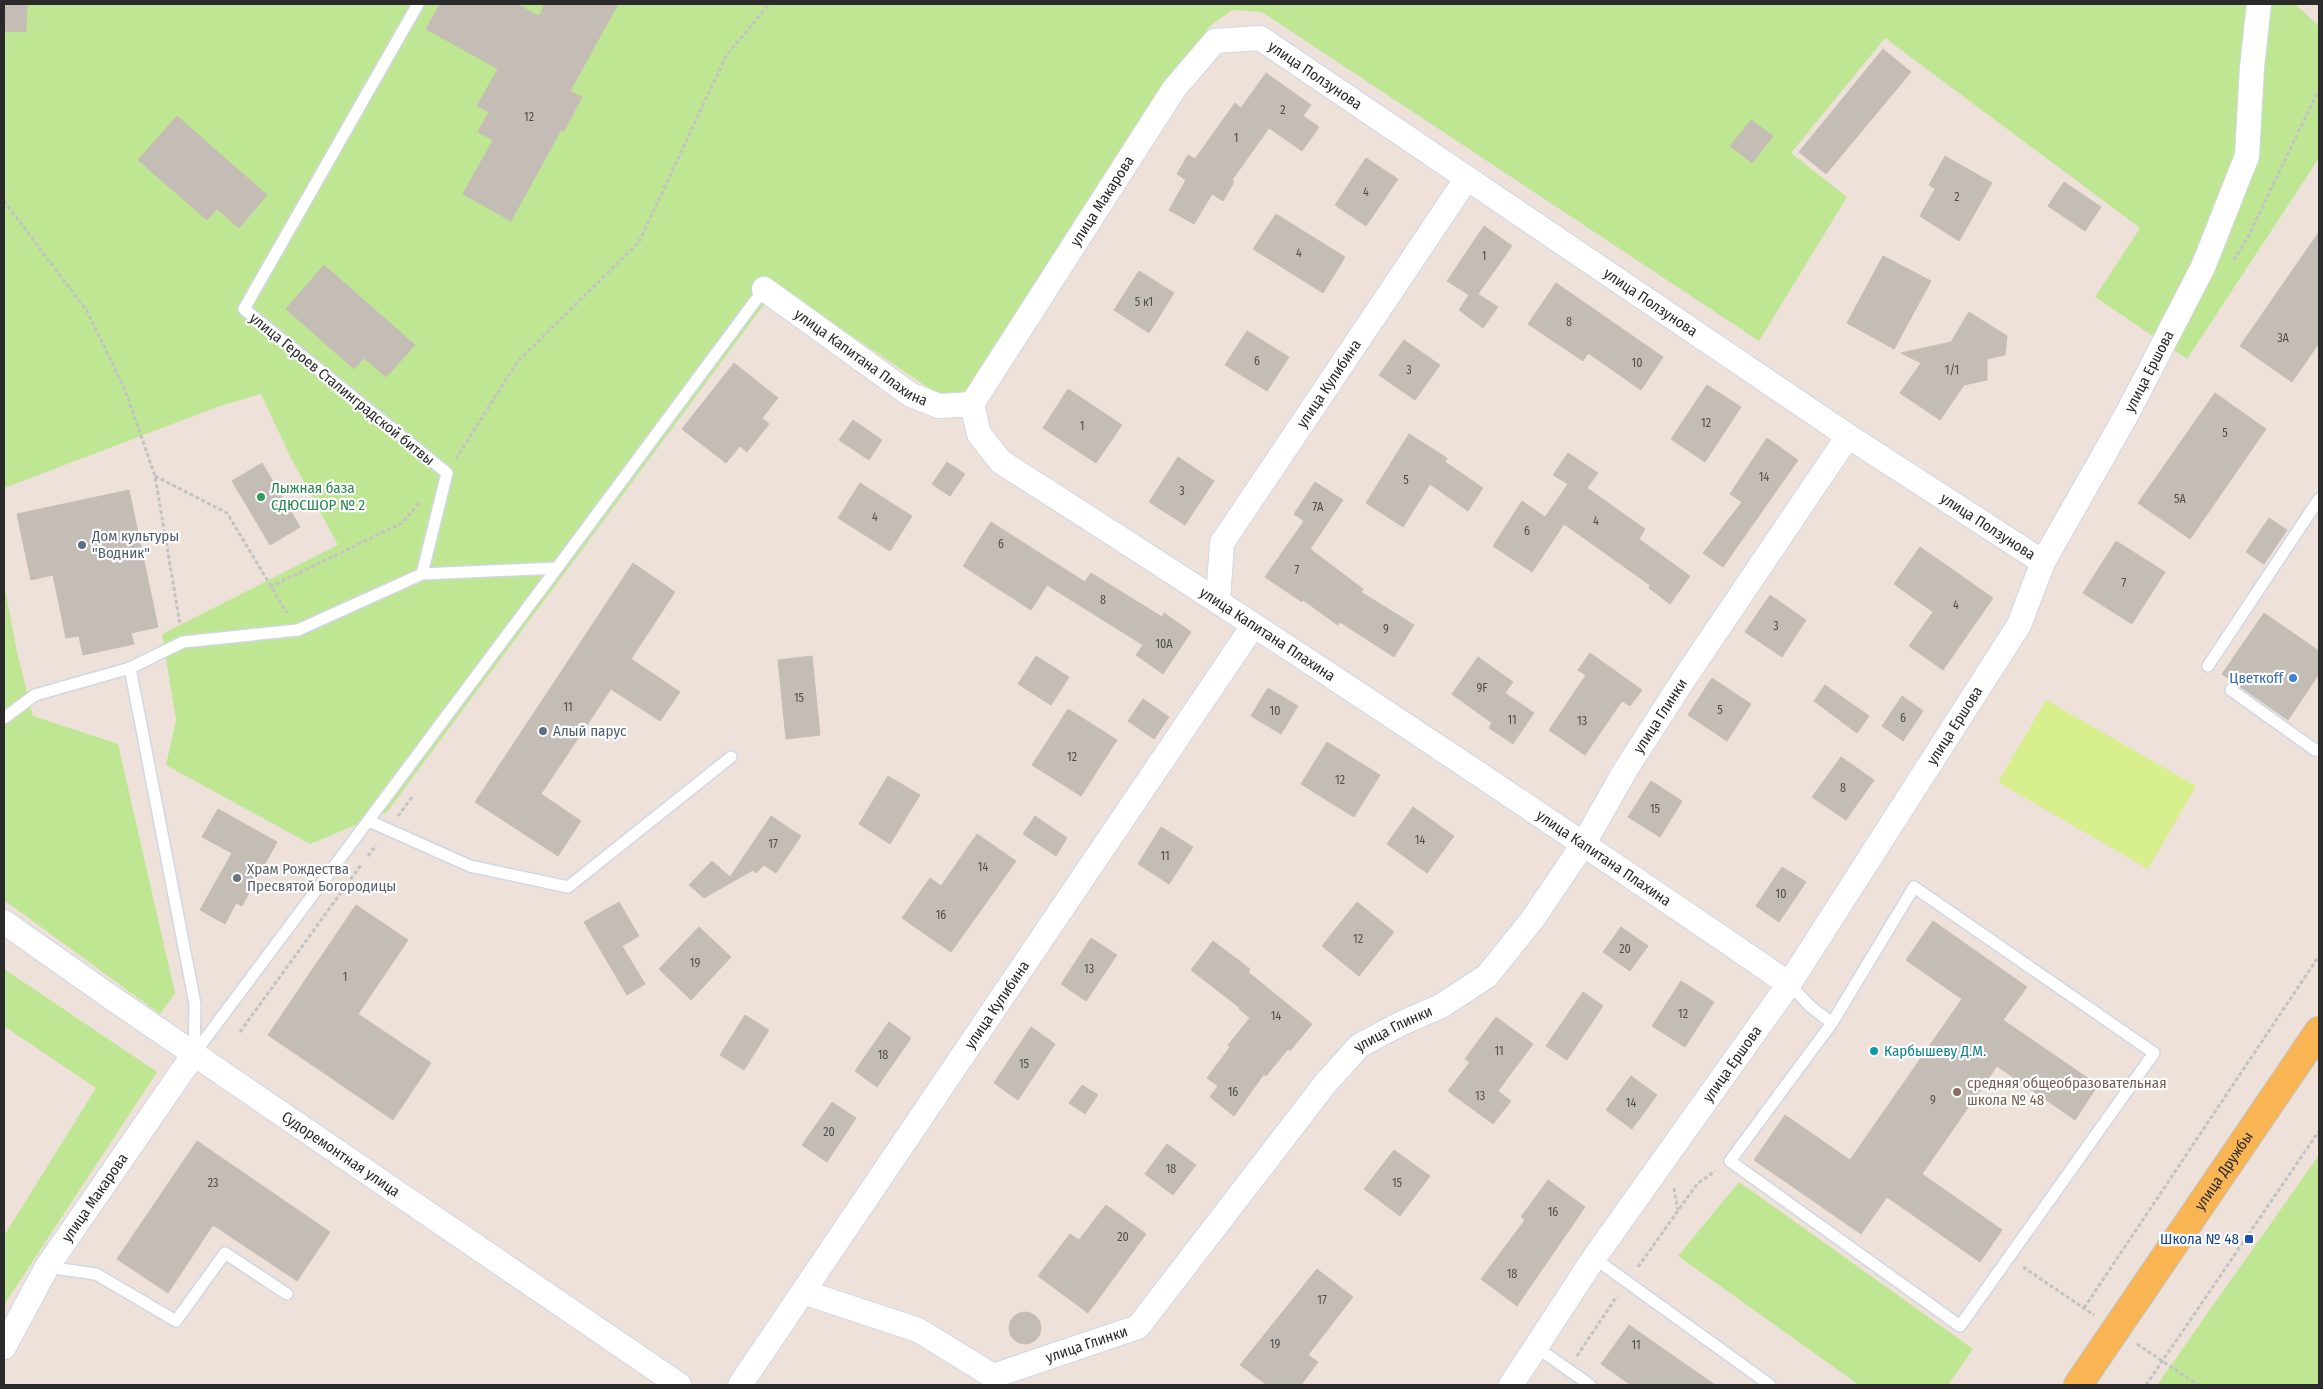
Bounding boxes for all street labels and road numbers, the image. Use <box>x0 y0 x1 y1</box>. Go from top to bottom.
street label: улица Ползунова <box>1265 37 1365 113</box>
street label: улица Макарова <box>1066 153 1138 250</box>
street label: улица Ползунова <box>1600 264 1701 340</box>
street label: улица Капитана Плахина <box>791 305 930 410</box>
street label: улица Героев Сталинградской битвы <box>246 309 438 469</box>
street label: улица Ершова <box>2120 327 2178 415</box>
street label: улица Кулибина <box>1293 336 1365 431</box>
street label: улица Ползунова <box>1937 489 2039 564</box>
street label: улица Капитана Плахина <box>1196 583 1339 685</box>
street label: улица Глинки <box>1630 675 1691 757</box>
street label: улица Ершова <box>1923 683 1986 768</box>
street label: улица Капитана Плахина <box>1533 806 1674 910</box>
street label: улица Кулибина <box>961 957 1033 1052</box>
street label: улица Глинки <box>1349 1002 1435 1055</box>
street label: улица Ершова <box>1699 1022 1765 1106</box>
street label: Судоремонтная улица <box>278 1107 403 1201</box>
street label: улица Дружбы <box>2191 1128 2257 1214</box>
street label: улица Макарова <box>58 1150 132 1246</box>
street label: улица Глинки <box>1043 1322 1130 1367</box>

